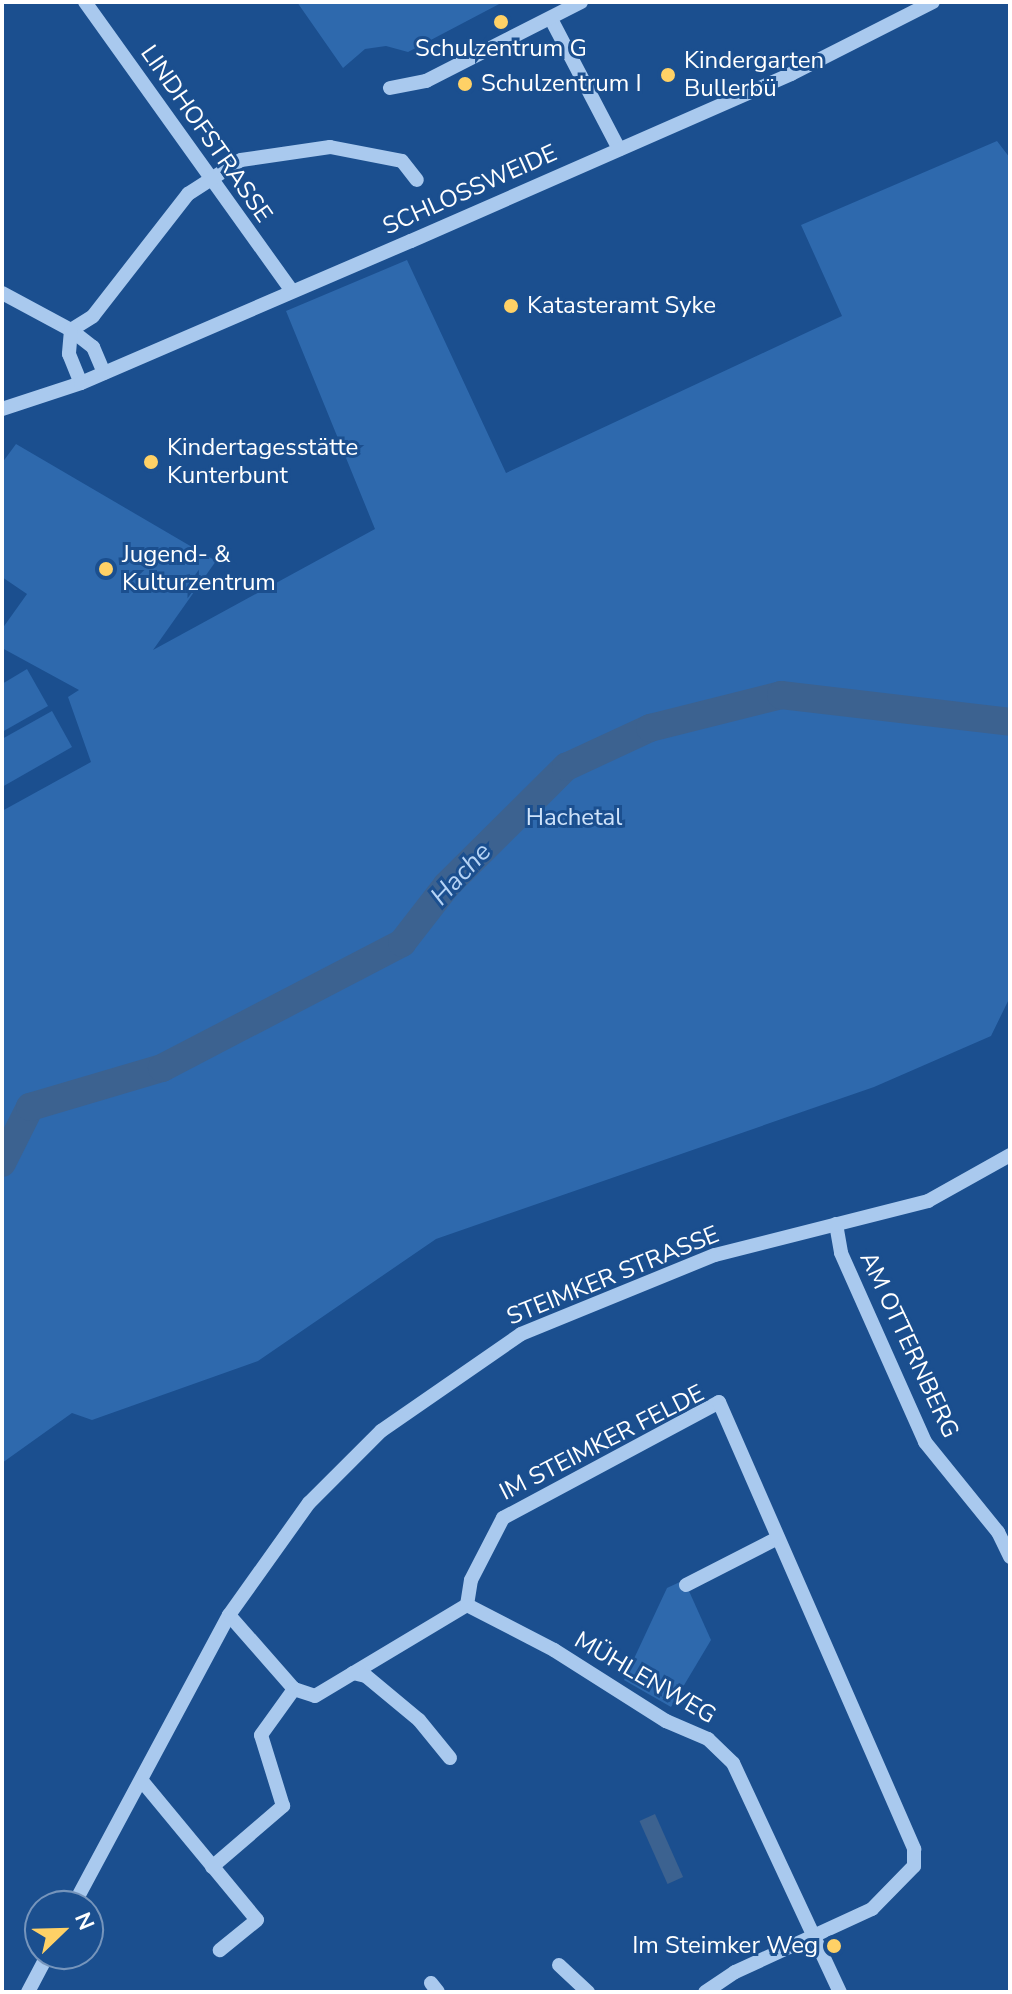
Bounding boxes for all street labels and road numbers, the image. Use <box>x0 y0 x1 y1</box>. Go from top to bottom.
street label: LINDHOFSTRASSE <box>134 40 278 228</box>
street label: SCHLOSSWEIDE <box>379 139 561 241</box>
street label: STEIMKER STRASSE <box>503 1220 723 1332</box>
street label: AM OTTERNBERG <box>853 1247 965 1443</box>
street label: IM STEIMKER FELDE <box>495 1379 709 1507</box>
street label: MÜHLENWEG <box>569 1626 721 1730</box>

